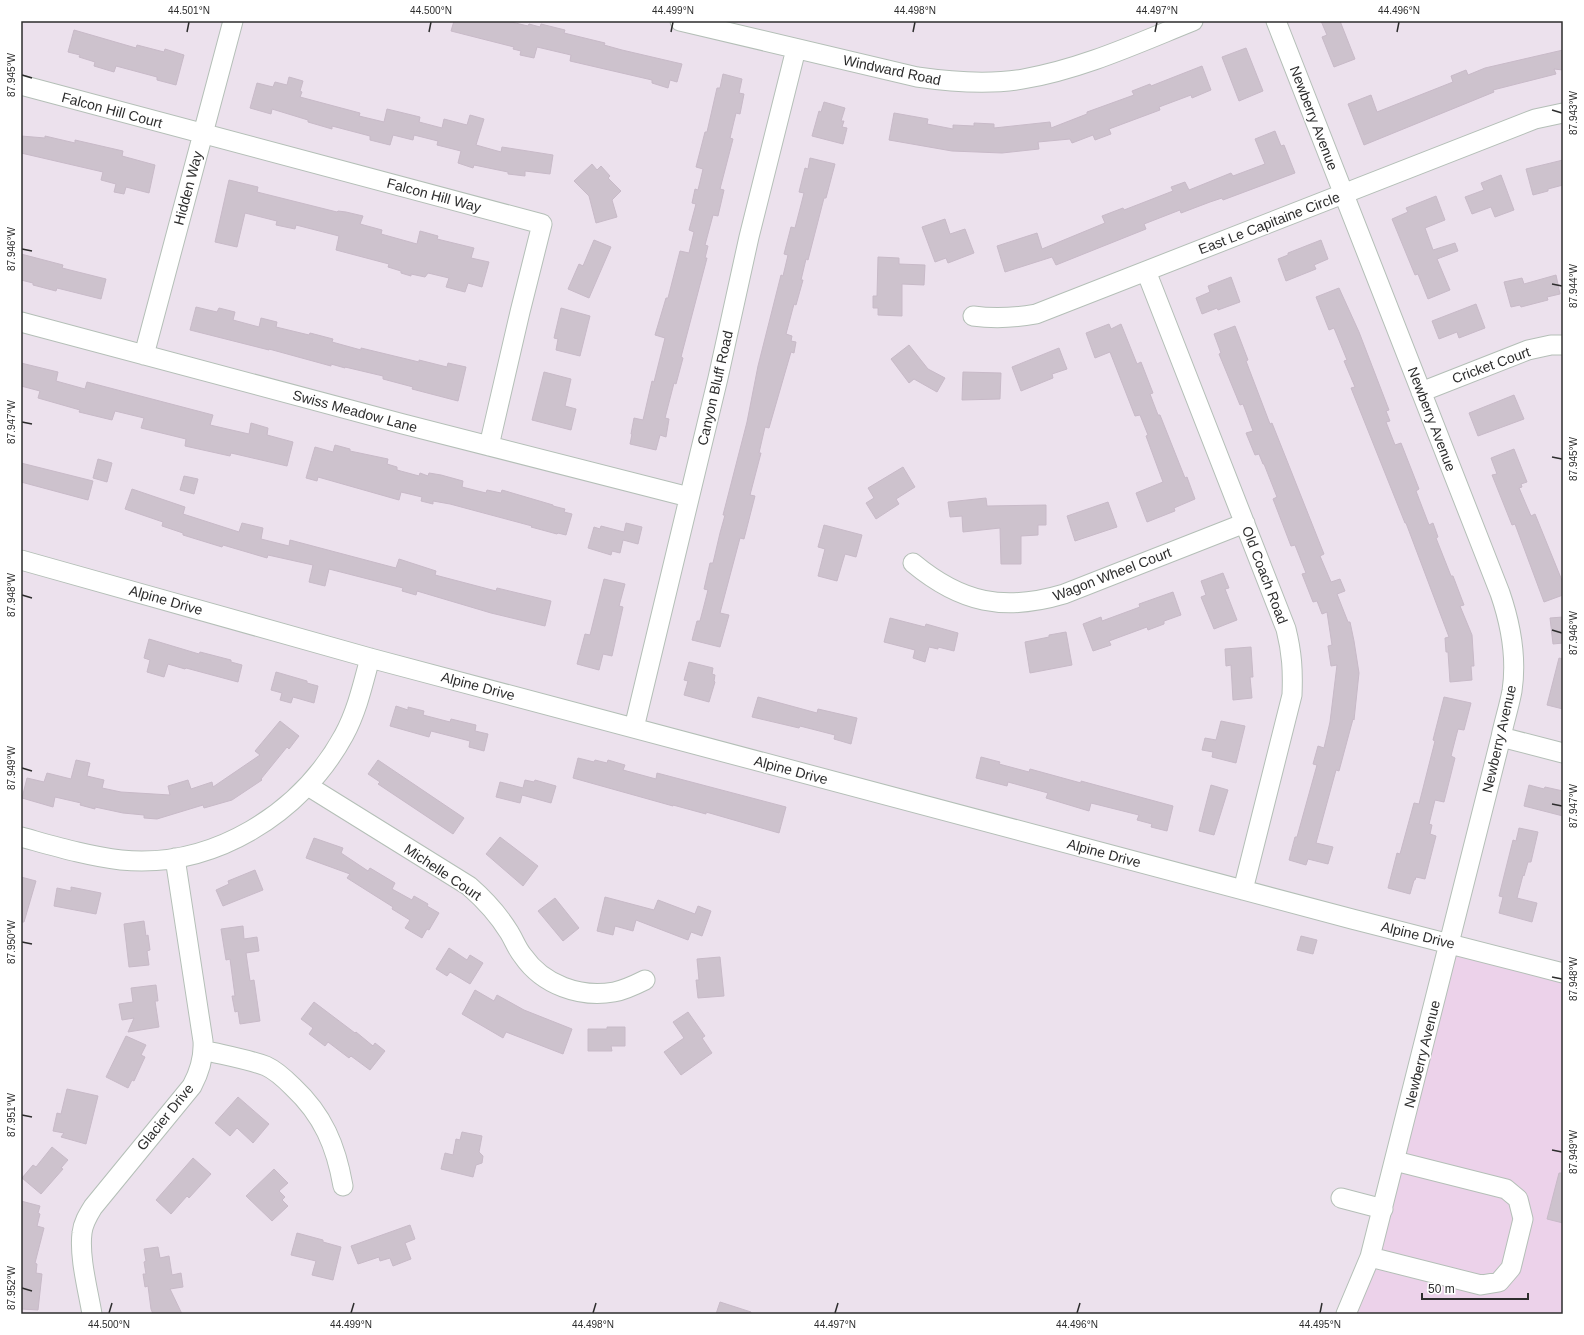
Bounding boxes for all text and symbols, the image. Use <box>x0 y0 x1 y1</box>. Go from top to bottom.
text: 44.501°N <box>168 5 210 16</box>
text: 44.500°N <box>410 5 452 16</box>
text: 44.499°N <box>652 5 694 16</box>
text: 44.498°N <box>894 5 936 16</box>
text: 44.497°N <box>1136 5 1178 16</box>
text: 44.496°N <box>1378 5 1420 16</box>
text: 87.945°W <box>6 52 17 97</box>
street label: Windward Road <box>842 52 942 88</box>
street label: Newberry Avenue <box>1287 64 1341 173</box>
street label: Falcon Hill Court <box>60 89 164 131</box>
text: 87.943°W <box>1568 90 1579 135</box>
street label: Hidden Way <box>170 149 206 227</box>
street label: Falcon Hill Way <box>385 175 483 215</box>
street label: East Le Capitaine Circle <box>1196 189 1342 257</box>
text: 87.946°W <box>6 226 17 271</box>
text: 87.944°W <box>1568 263 1579 308</box>
street label: Canyon Bluff Road <box>694 329 736 447</box>
street label: Cricket Court <box>1450 343 1532 386</box>
street label: Newberry Avenue <box>1405 365 1459 474</box>
street label: Swiss Meadow Lane <box>291 387 419 435</box>
text: 87.947°W <box>6 399 17 444</box>
text: 87.945°W <box>1568 436 1579 481</box>
street label: Old Coach Road <box>1239 524 1291 626</box>
street label: Wagon Wheel Court <box>1051 544 1174 604</box>
text: 87.948°W <box>6 572 17 617</box>
street label: Alpine Drive <box>128 582 205 618</box>
text: 87.946°W <box>1568 610 1579 655</box>
street label: Alpine Drive <box>439 669 517 704</box>
street label: Newberry Avenue <box>1479 683 1519 795</box>
text: 87.949°W <box>6 745 17 790</box>
street label: Alpine Drive <box>752 753 830 788</box>
text: 87.947°W <box>1568 783 1579 828</box>
street label: Alpine Drive <box>1065 836 1143 871</box>
street label: Michelle Court <box>401 840 485 904</box>
street label: Alpine Drive <box>1379 918 1457 952</box>
text: 87.950°W <box>6 919 17 964</box>
text: 87.948°W <box>1568 956 1579 1001</box>
street label: Newberry Avenue <box>1401 998 1443 1109</box>
street label: Glacier Drive <box>133 1080 197 1153</box>
text: 87.951°W <box>6 1092 17 1137</box>
text: 87.949°W <box>1568 1129 1579 1174</box>
text: 87.952°W <box>6 1265 17 1310</box>
scale bar <box>1422 1275 1528 1301</box>
text: 50 m <box>1428 1282 1455 1296</box>
text: 44.500°N <box>88 1319 130 1330</box>
text: 44.499°N <box>330 1319 372 1330</box>
text: 44.498°N <box>572 1319 614 1330</box>
text: 44.497°N <box>814 1319 856 1330</box>
text: 44.496°N <box>1056 1319 1098 1330</box>
text: 44.495°N <box>1299 1319 1341 1330</box>

